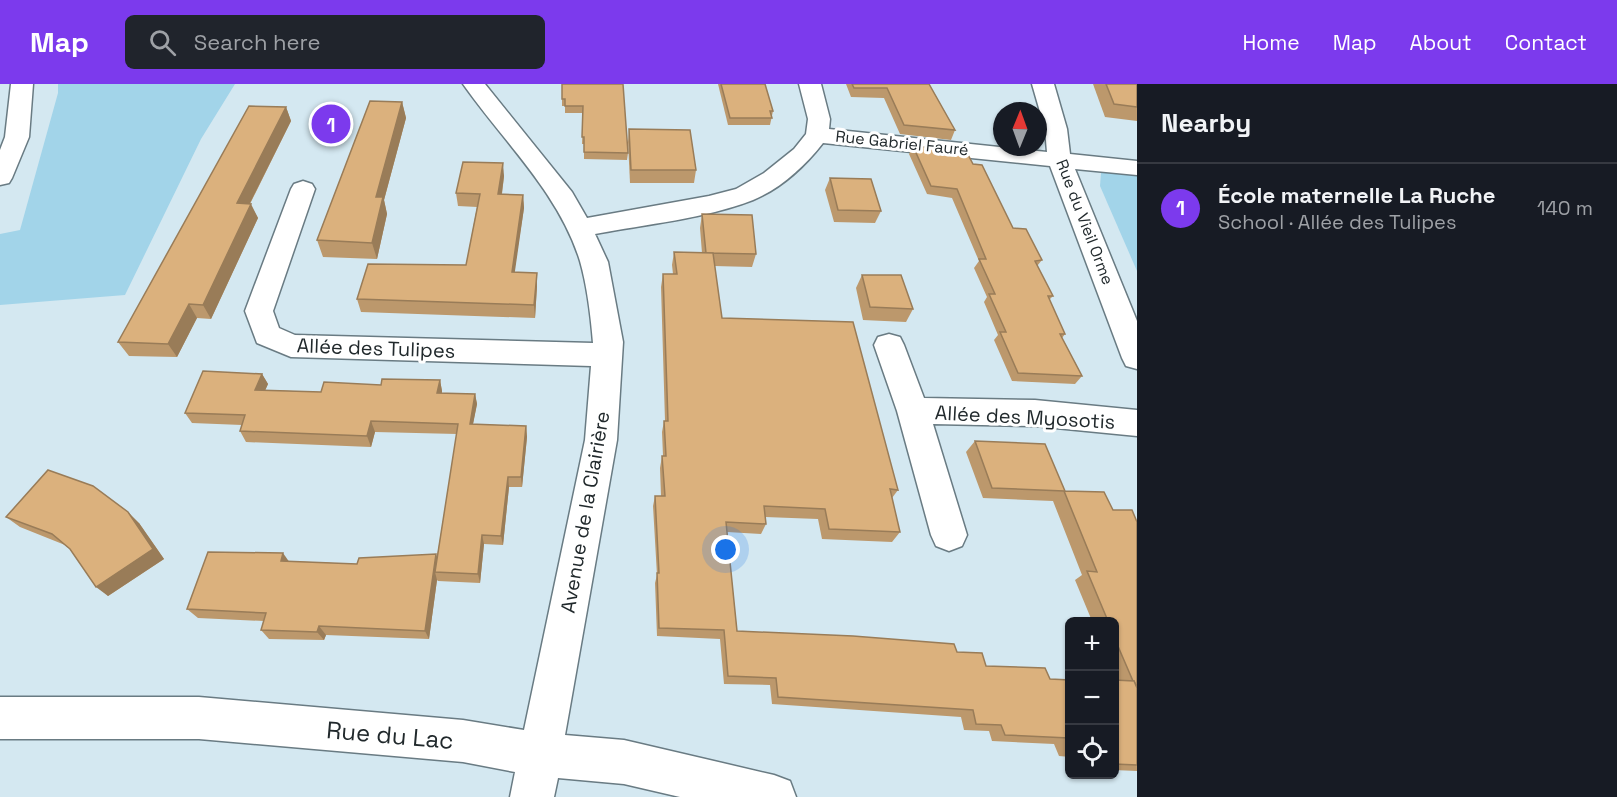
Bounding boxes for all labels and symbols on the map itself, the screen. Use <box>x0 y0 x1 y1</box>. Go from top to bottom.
pin: 1 <box>312 102 350 147</box>
north arrow <box>993 102 1047 156</box>
street label: Rue Gabriel Fauré <box>835 126 969 160</box>
street label: Rue du Vieil Orme <box>1051 156 1119 288</box>
street label: Allée des Tulipes <box>296 332 456 364</box>
street label: Allée des Myosotis <box>934 399 1116 435</box>
street label: Avenue de la Clairière <box>554 409 616 615</box>
your location <box>711 535 740 564</box>
street label: Rue du Lac <box>325 714 455 756</box>

